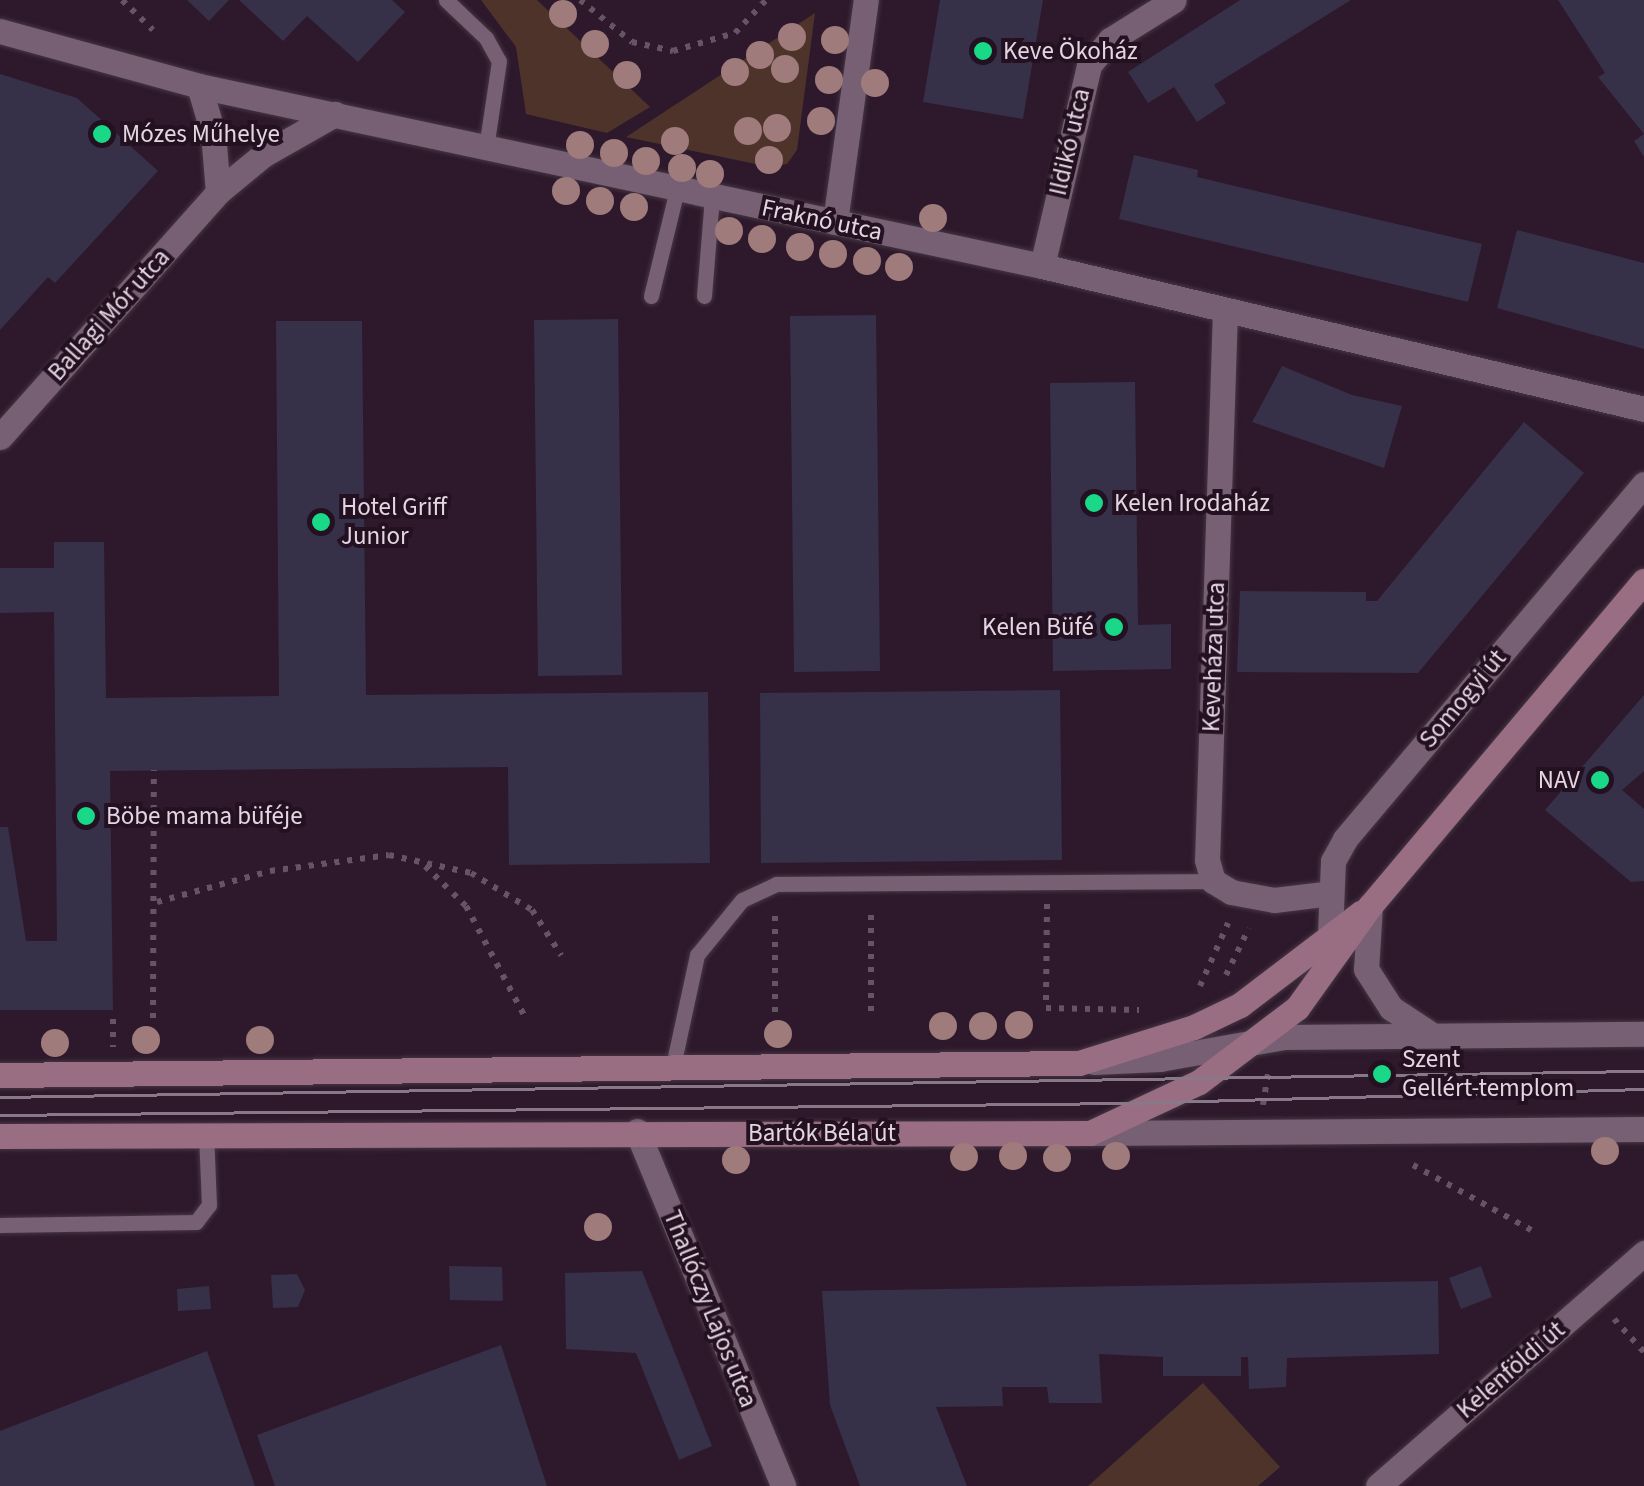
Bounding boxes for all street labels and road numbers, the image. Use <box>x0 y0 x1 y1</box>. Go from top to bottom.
street label: Ildikó utca <box>1043 86 1097 198</box>
street label: Fraknó utca <box>759 193 885 247</box>
street label: Ballagi Mór utca <box>42 243 176 387</box>
street label: Keveháza utca <box>1196 581 1232 733</box>
street label: Somogyi út <box>1413 644 1513 754</box>
street label: Bartók Béla út <box>748 1118 896 1148</box>
street label: Thallóczy Lajos utca <box>657 1206 763 1412</box>
street label: Kelenföldi út <box>1451 1315 1571 1425</box>

